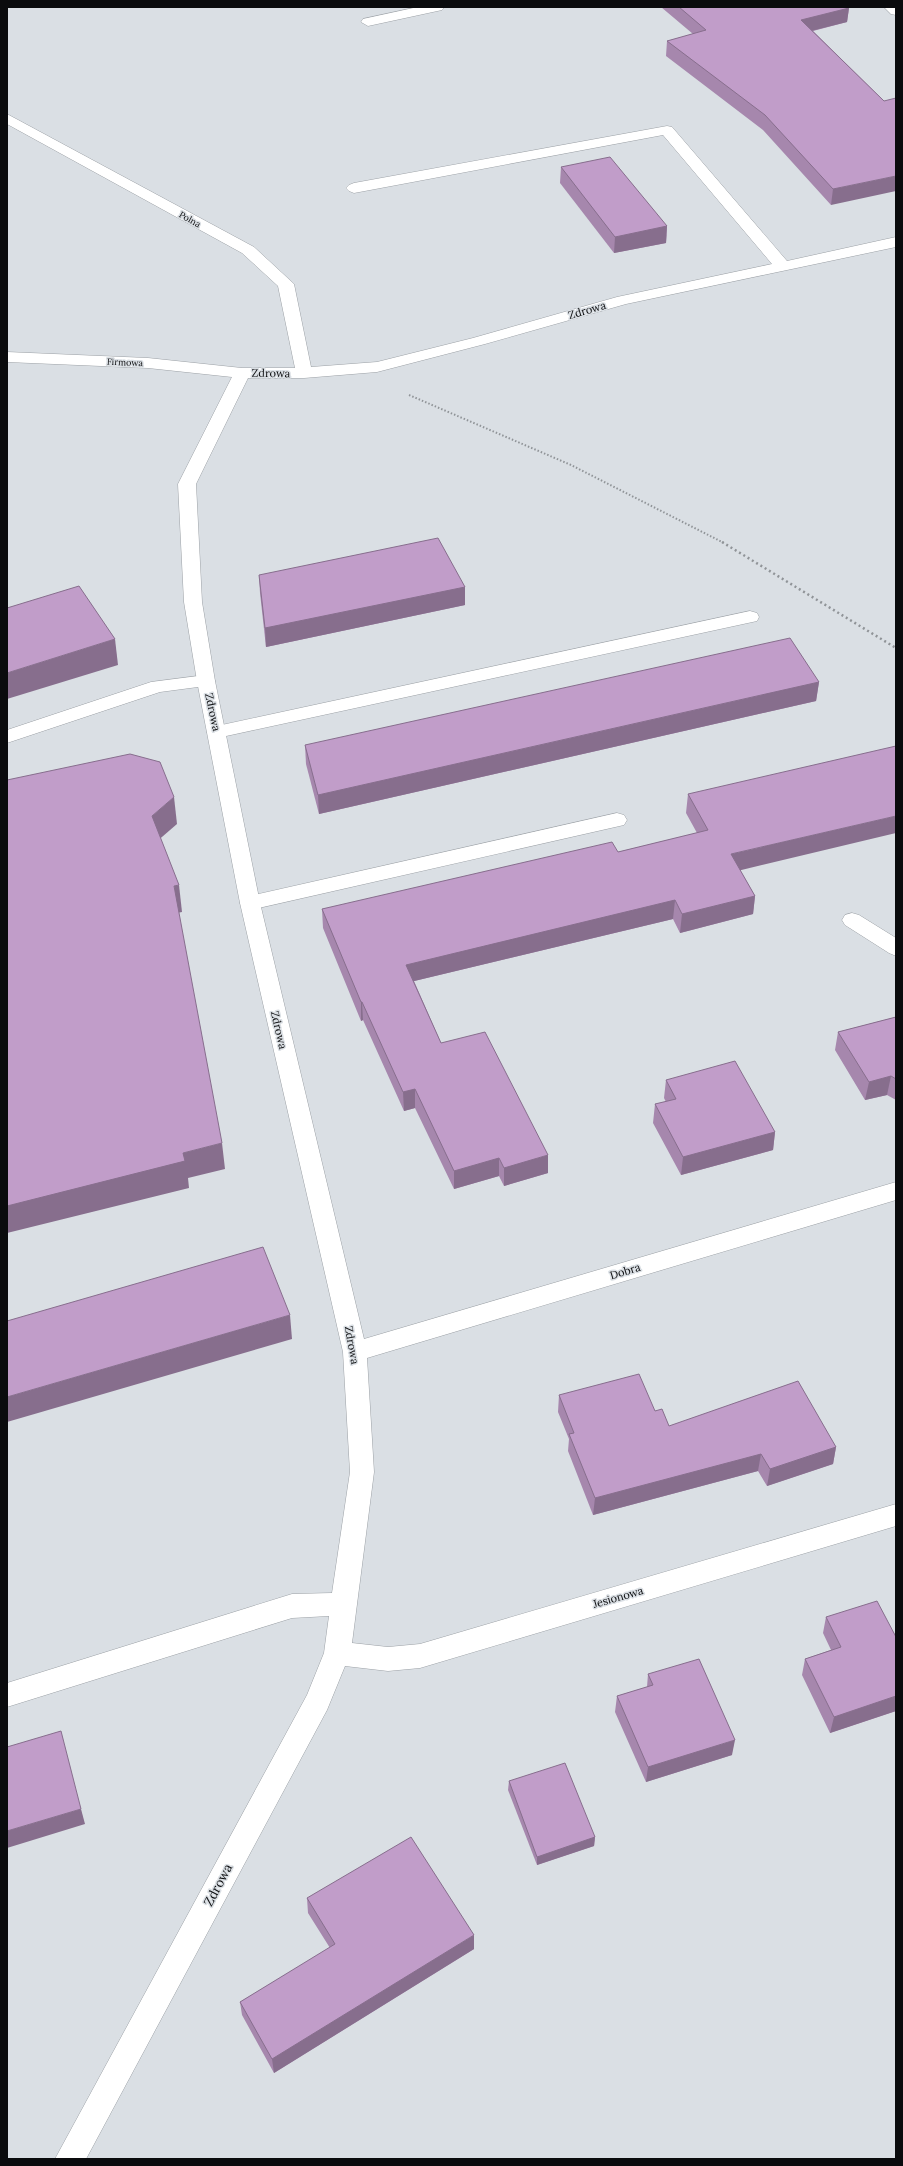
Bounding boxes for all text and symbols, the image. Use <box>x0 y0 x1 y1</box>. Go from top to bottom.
street label: Polna <box>177 209 203 230</box>
street label: Zdrowa <box>566 298 608 322</box>
street label: Firmowa <box>107 356 144 368</box>
street label: Zdrowa <box>252 366 291 380</box>
street label: Zdrowa <box>202 692 224 733</box>
street label: Zdrowa <box>268 1010 290 1051</box>
street label: Dobra <box>608 1260 642 1282</box>
street label: Zdrowa <box>342 1325 362 1366</box>
street label: Jesionowa <box>590 1583 645 1611</box>
street label: Zdrowa <box>200 1861 236 1909</box>

